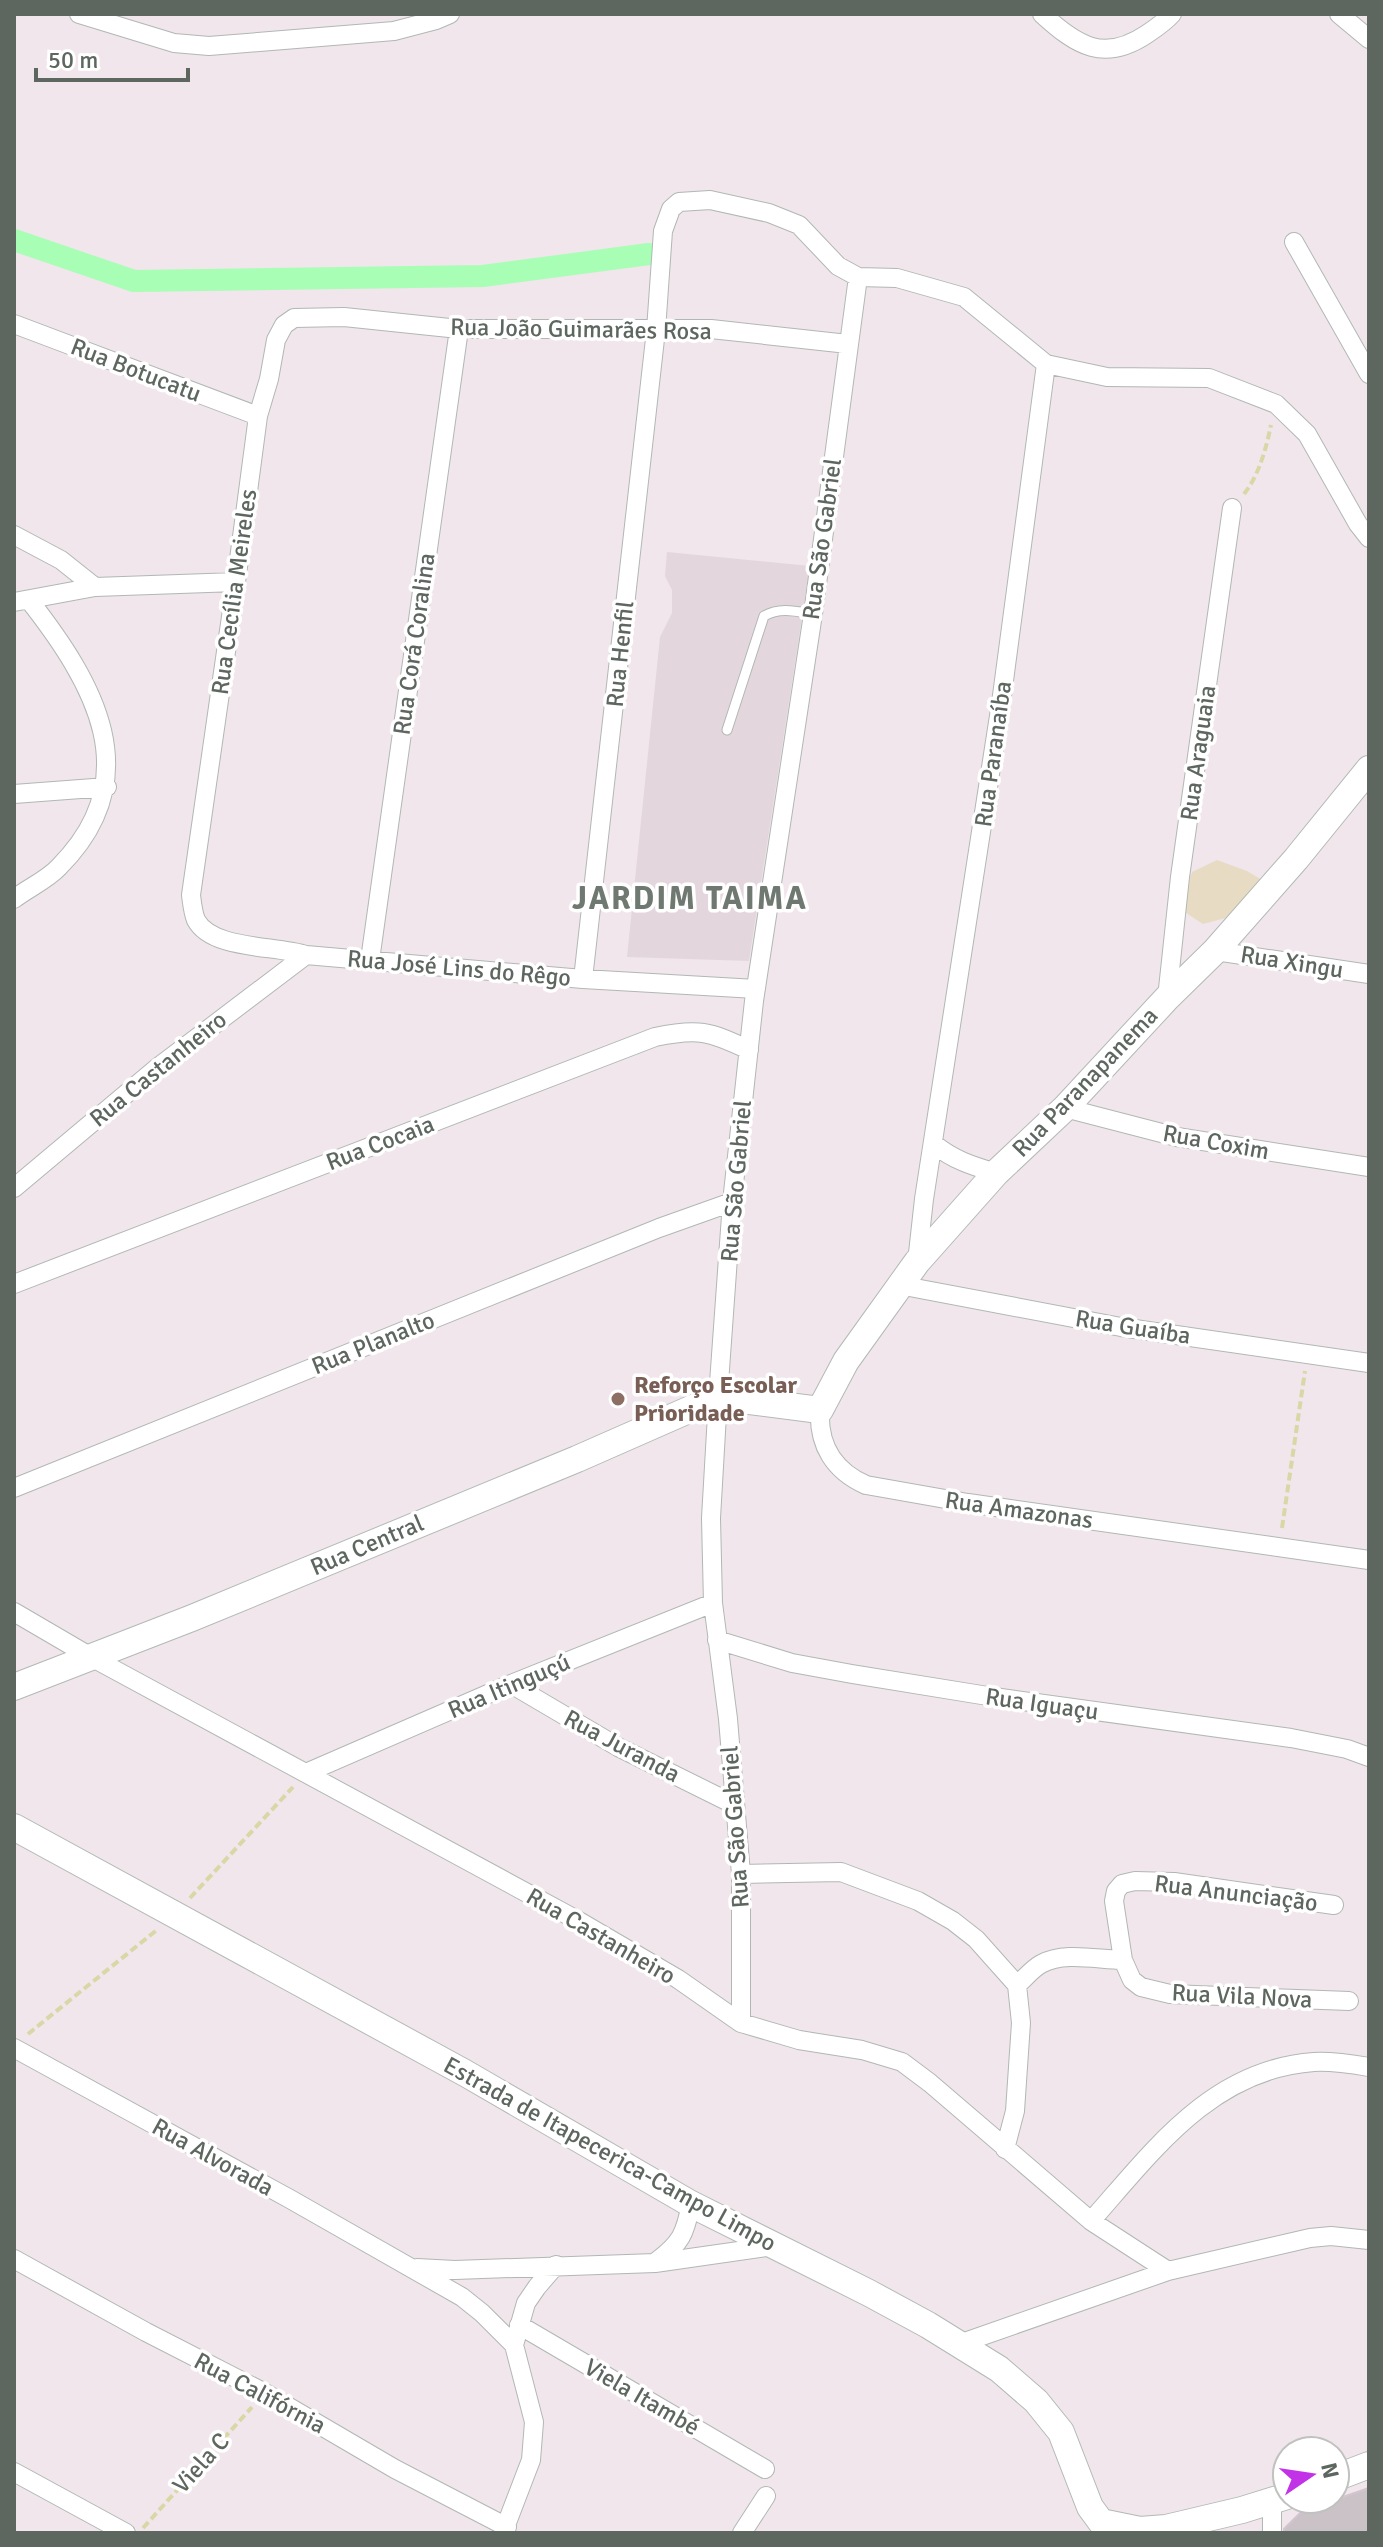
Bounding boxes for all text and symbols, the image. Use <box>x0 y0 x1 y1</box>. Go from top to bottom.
scale bar <box>36 32 188 82</box>
text: 50 m <box>48 45 98 75</box>
street label: Rua João Guimarães Rosa <box>450 312 712 346</box>
street label: Rua Botucatu <box>66 331 206 409</box>
street label: Rua São Gabriel <box>796 456 848 622</box>
street label: Rua Cecília Meireles <box>205 487 263 697</box>
street label: Rua Corá Coralina <box>386 551 442 737</box>
street label: Rua Henfil <box>600 599 640 709</box>
street label: Rua Paranaíba <box>968 679 1018 829</box>
street label: Rua Araguaia <box>1174 683 1222 823</box>
district label: JARDIM TAIMA <box>572 879 808 918</box>
street label: Rua Xingu <box>1238 939 1346 985</box>
street label: Rua José Lins do Rêgo <box>346 943 572 993</box>
street label: Rua Paranapanema <box>1006 1001 1164 1163</box>
street label: Rua Castanheiro <box>83 1005 233 1133</box>
street label: Rua São Gabriel <box>714 1099 758 1263</box>
street label: Rua Cocaia <box>322 1109 438 1177</box>
street label: Rua Coxim <box>1160 1118 1272 1166</box>
street label: Rua Guaíba <box>1073 1303 1193 1351</box>
street label: Rua Planalto <box>307 1305 439 1381</box>
place label: Reforço Escolar Prioridade <box>634 1370 798 1428</box>
marker: Reforço Escolar Prioridade <box>609 1390 627 1408</box>
street label: Rua Amazonas <box>943 1485 1095 1535</box>
street label: Rua Central <box>306 1508 428 1582</box>
street label: Rua Itinguçú <box>443 1647 575 1725</box>
street label: Rua Iguaçu <box>984 1681 1100 1727</box>
street label: Rua Juranda <box>559 1703 685 1789</box>
street label: Rua São Gabriel <box>714 1745 756 1909</box>
street label: Rua Anunciação <box>1153 1868 1319 1918</box>
street label: Rua Castanheiro <box>521 1881 681 1991</box>
street label: Rua Vila Nova <box>1171 1977 1313 2015</box>
street label: Estrada de Itapecerica-Campo Limpo <box>438 2050 782 2258</box>
street label: Rua Alvorada <box>147 2111 279 2203</box>
street label: Rua Califórnia <box>189 2346 331 2440</box>
street label: Viela Itambé <box>579 2352 705 2442</box>
street label: Viela C <box>166 2426 236 2500</box>
north arrow <box>1271 2435 1351 2515</box>
text: N <box>1315 2460 1345 2481</box>

